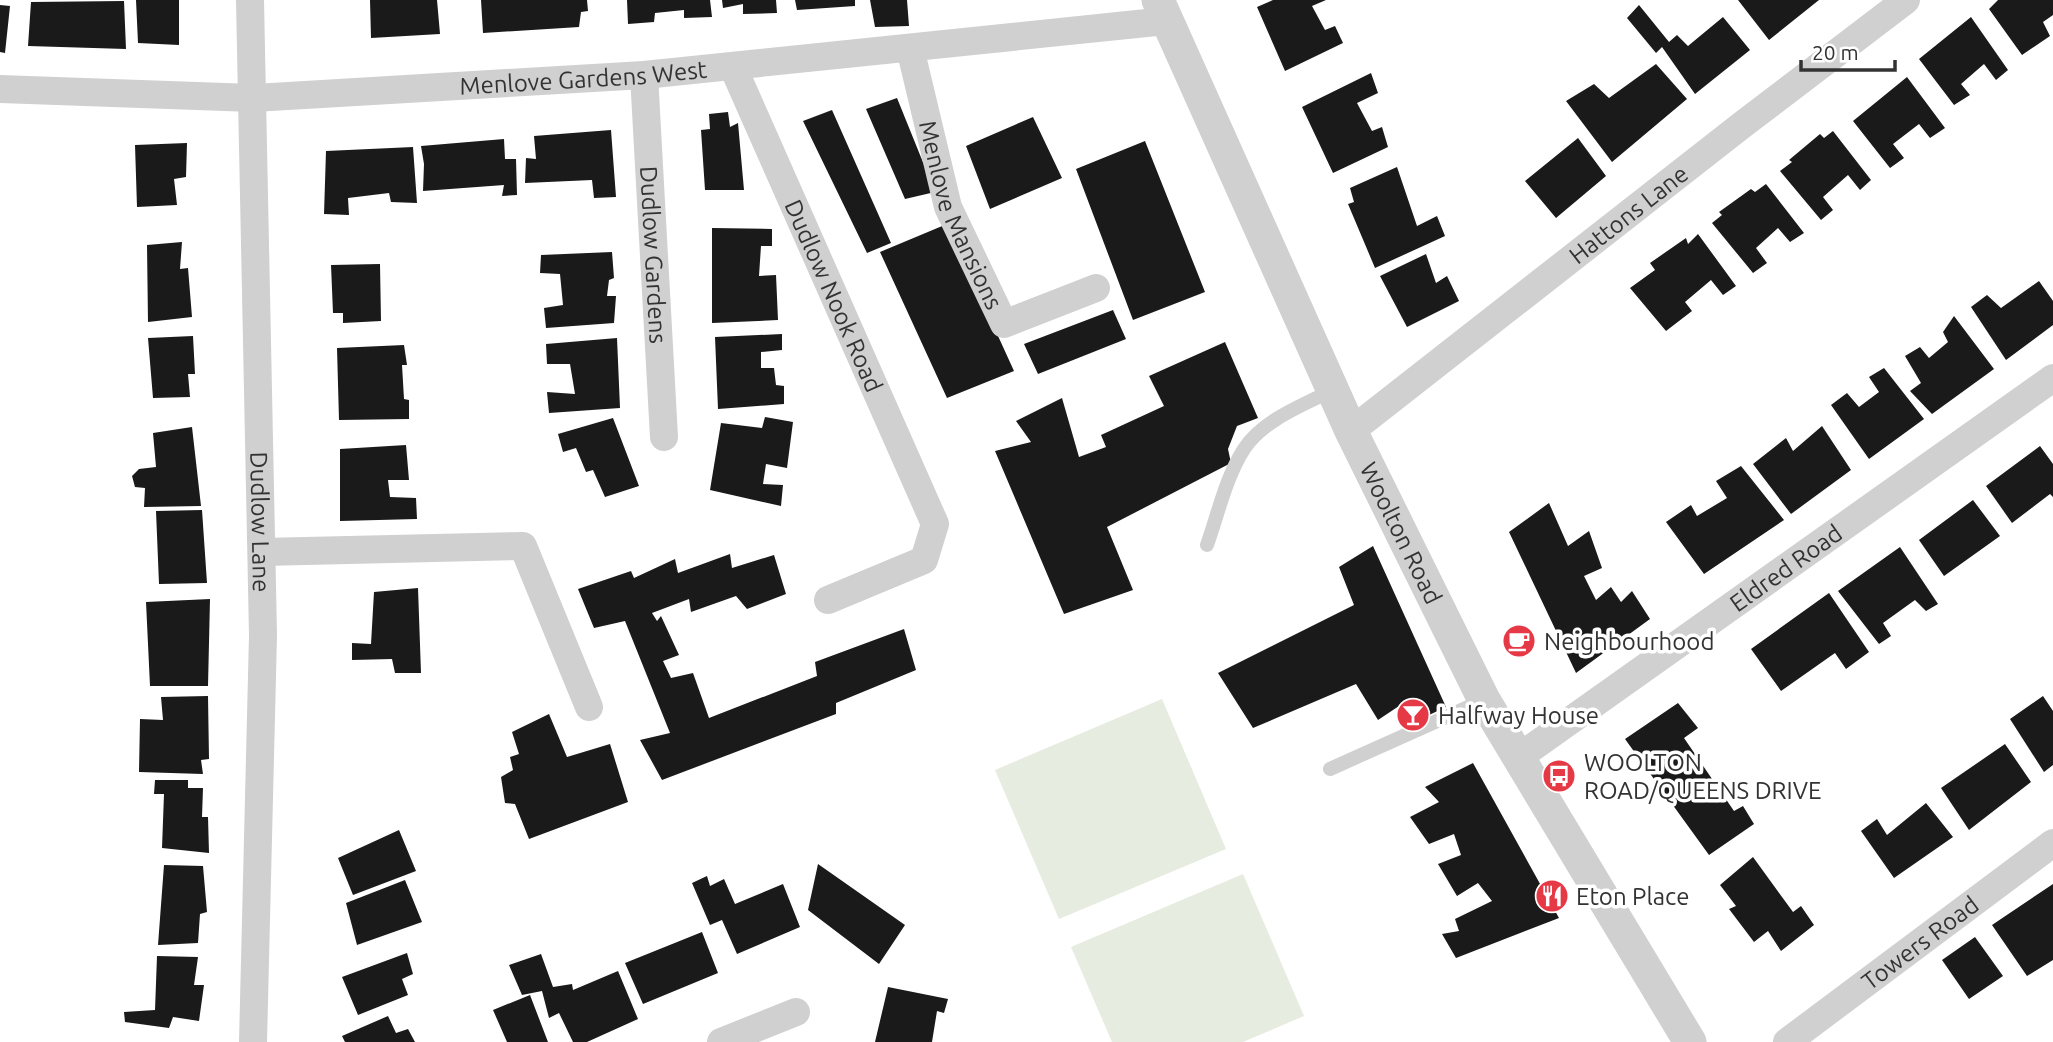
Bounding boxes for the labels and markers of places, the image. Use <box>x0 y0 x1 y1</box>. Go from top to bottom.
cafe icon: Neighbourhood <box>1500 622 1538 660</box>
place label: Neighbourhood <box>1544 628 1714 655</box>
bar icon: Halfway House <box>1394 696 1432 734</box>
place label: Halfway House <box>1438 702 1599 729</box>
place label: WOOLTON ROAD/QUEENS DRIVE <box>1584 749 1821 804</box>
bus stop icon: WOOLTON ROAD/QUEENS DRIVE <box>1540 757 1578 795</box>
restaurant icon: Eton Place <box>1533 877 1571 915</box>
place label: Eton Place <box>1576 883 1689 910</box>

